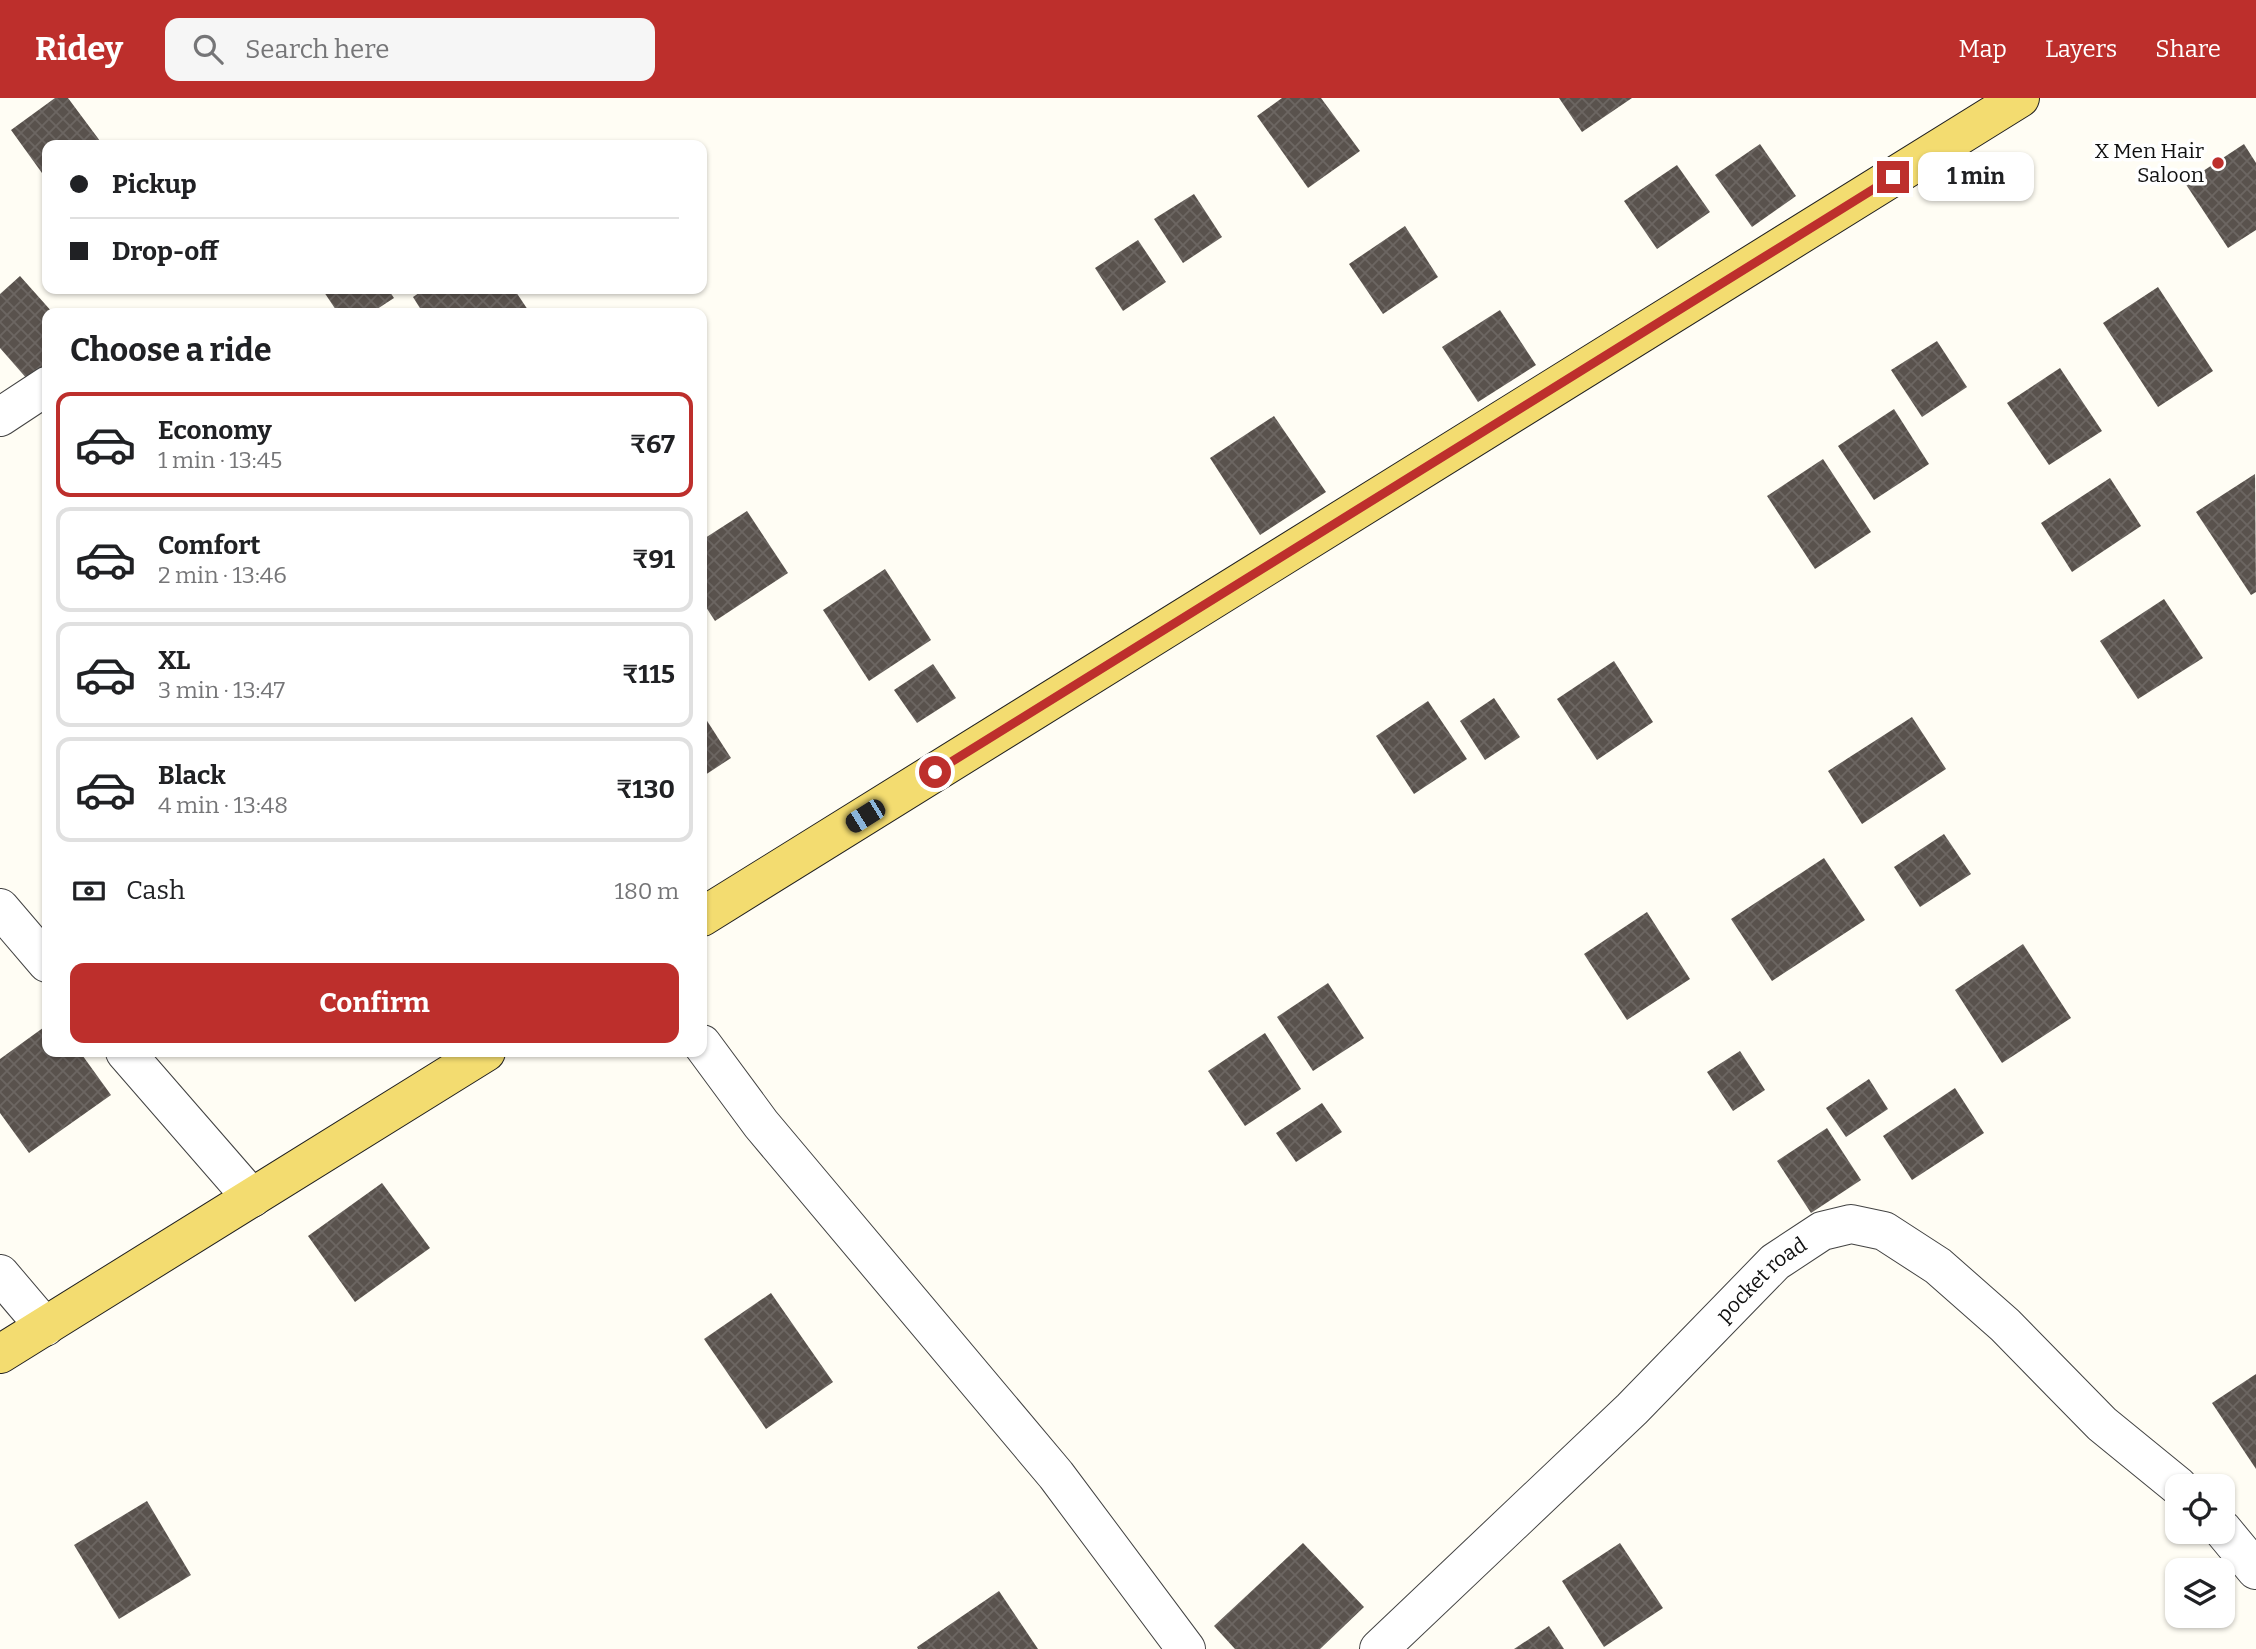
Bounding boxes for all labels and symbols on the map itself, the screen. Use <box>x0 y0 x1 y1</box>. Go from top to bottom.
place label: X Men Hair Saloon <box>2094 138 2204 188</box>
callout: 1 min <box>1918 153 2033 202</box>
marker: X Men Hair Saloon <box>2210 155 2226 171</box>
route end <box>1877 161 1909 193</box>
route start <box>919 756 951 788</box>
car <box>842 796 889 836</box>
street label: pocket road <box>1711 1232 1812 1328</box>

